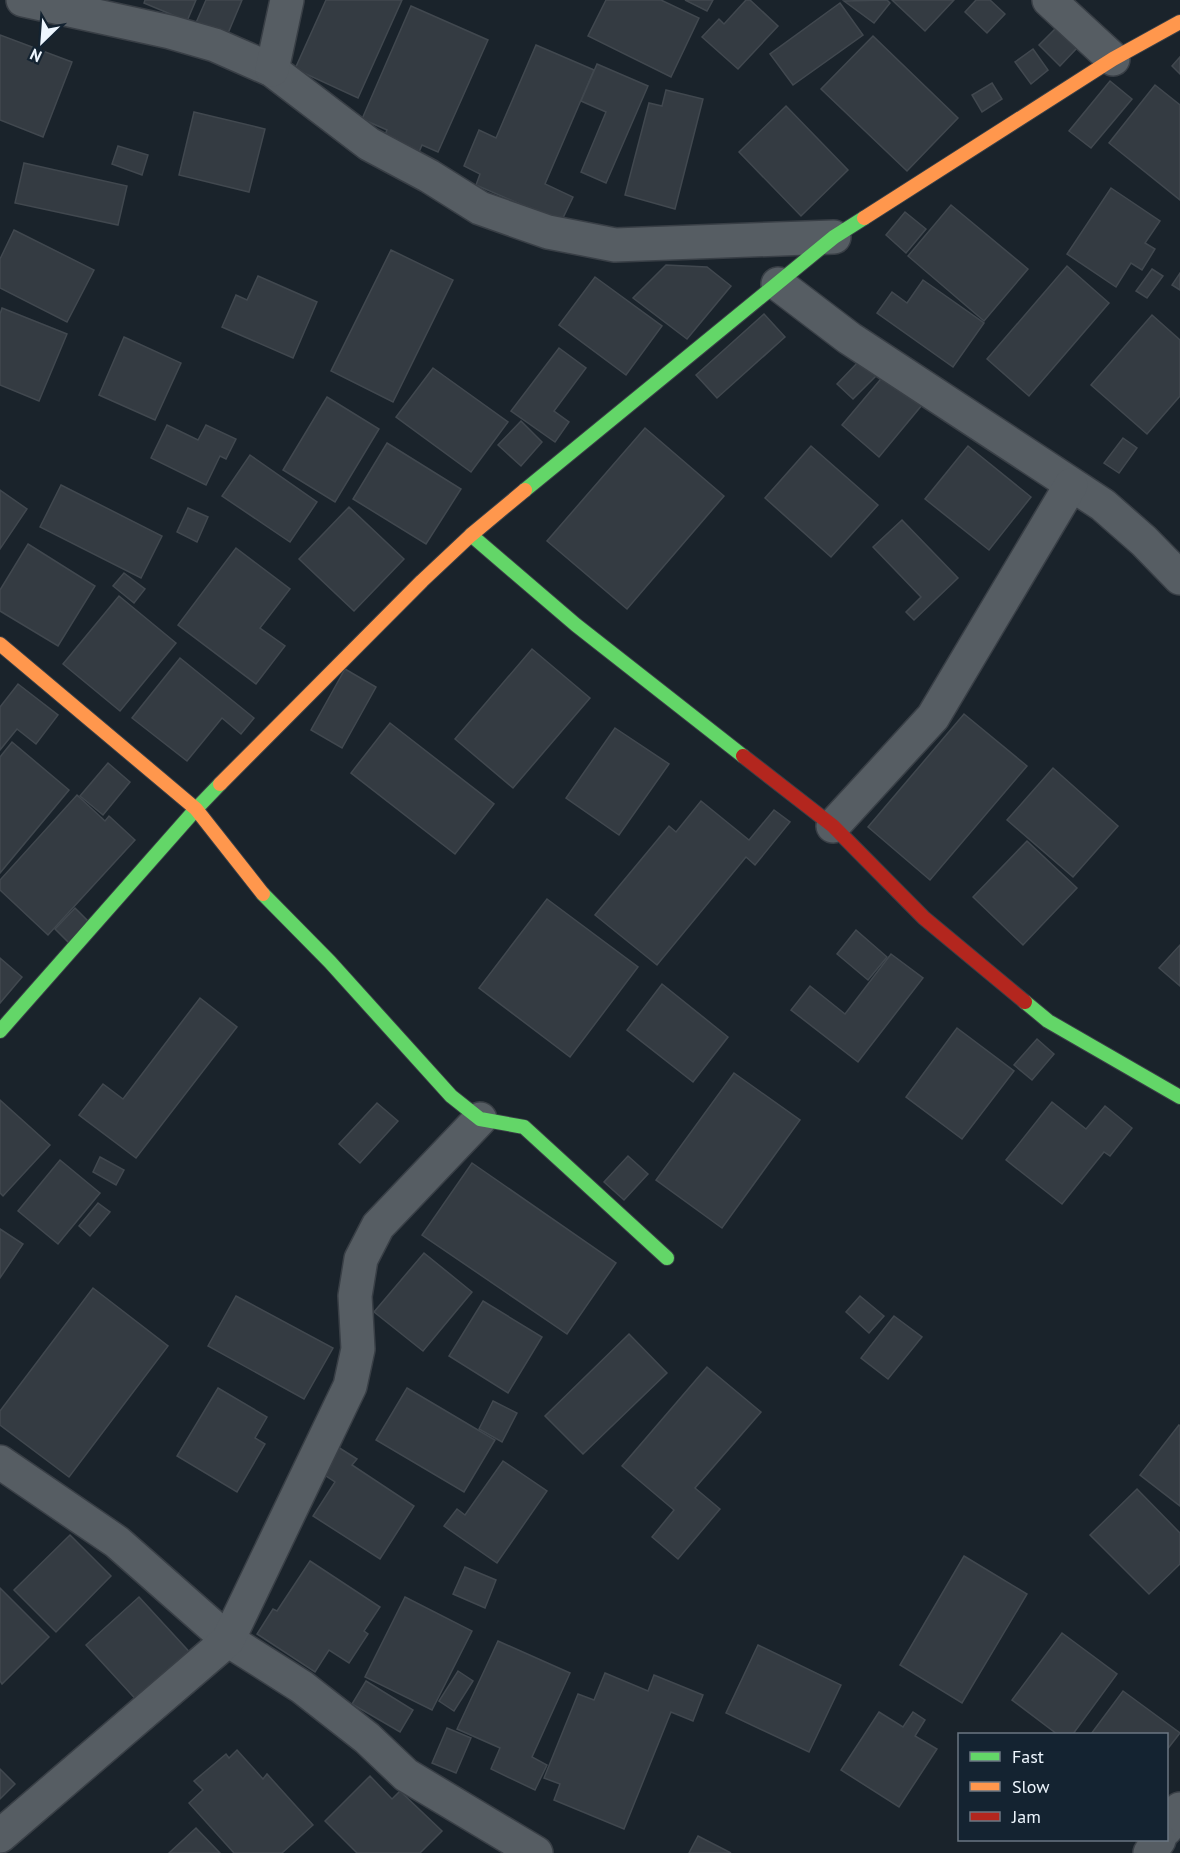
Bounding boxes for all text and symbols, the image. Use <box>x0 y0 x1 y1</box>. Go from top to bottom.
north arrow <box>12 12 72 72</box>
text: N <box>27 44 45 67</box>
legend <box>958 1733 1168 1841</box>
text: Fast <box>1012 1745 1044 1768</box>
text: Slow <box>1012 1775 1050 1798</box>
text: Jam <box>1011 1805 1041 1828</box>

